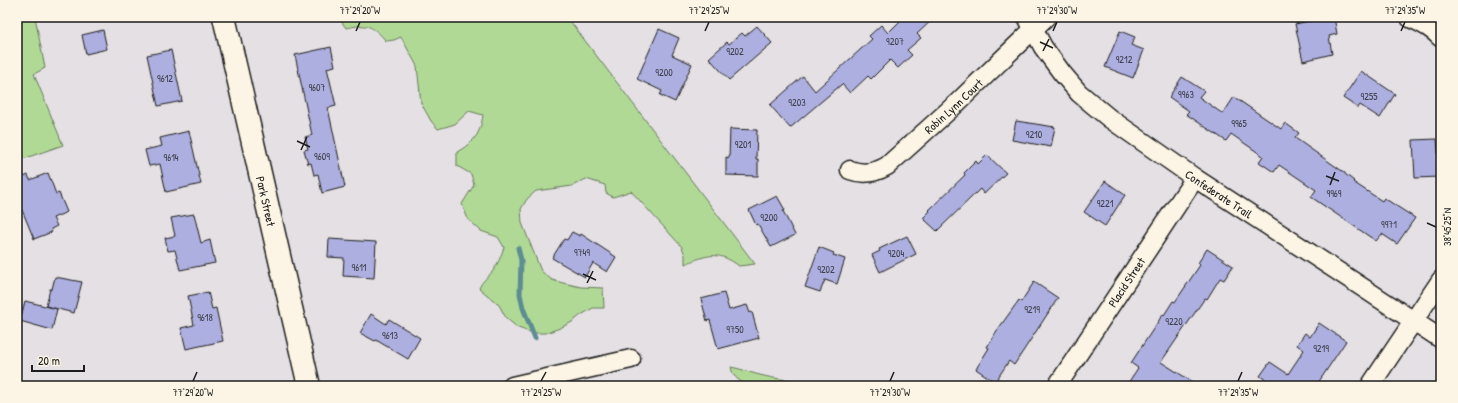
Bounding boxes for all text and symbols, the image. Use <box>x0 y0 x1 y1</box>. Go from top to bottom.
text: 77°29'20"W <box>340 4 381 17</box>
text: 77°29'25"W <box>689 4 730 17</box>
text: 77°29'30"W <box>1037 4 1078 17</box>
text: 77°29'35"W <box>1385 4 1426 17</box>
house number: 9207 <box>886 35 904 48</box>
house number: 9202 <box>726 45 744 58</box>
house number: 9212 <box>1116 53 1133 66</box>
house number: 9200 <box>655 66 673 79</box>
house number: 9612 <box>157 72 173 85</box>
street label: Robin Lynn Court <box>920 74 987 137</box>
house number: 9607 <box>308 81 326 94</box>
house number: 9963 <box>1178 88 1194 101</box>
house number: 9255 <box>1361 90 1378 103</box>
house number: 9203 <box>788 96 806 109</box>
house number: 9965 <box>1231 117 1248 130</box>
house number: 9210 <box>1026 128 1043 141</box>
house number: 9201 <box>735 138 752 151</box>
house number: 9609 <box>314 150 330 163</box>
house number: 9614 <box>163 151 179 164</box>
street label: Confederate Trail <box>1182 165 1257 222</box>
street label: Park Street <box>252 174 281 229</box>
house number: 9969 <box>1327 187 1342 200</box>
house number: 9221 <box>1097 197 1114 210</box>
text: 38°45'25"N <box>1441 208 1454 246</box>
house number: 9200 <box>760 211 778 224</box>
house number: 9971 <box>1381 218 1397 231</box>
house number: 9749 <box>574 246 590 259</box>
house number: 9204 <box>888 247 905 260</box>
street label: Placid Street <box>1103 253 1149 310</box>
house number: 9611 <box>352 261 367 274</box>
house number: 9202 <box>817 263 835 276</box>
house number: 9219 <box>1024 303 1040 316</box>
house number: 9618 <box>197 311 213 324</box>
house number: 9220 <box>1165 315 1183 328</box>
house number: 9750 <box>726 323 744 336</box>
house number: 9613 <box>382 329 398 342</box>
house number: 9219 <box>1313 342 1329 355</box>
scale bar <box>32 347 84 373</box>
text: 20 m <box>38 352 60 369</box>
text: 77°29'20"W <box>173 386 214 399</box>
text: 77°29'25"W <box>521 386 562 399</box>
text: 77°29'30"W <box>870 386 911 399</box>
text: 77°29'35"W <box>1218 386 1259 399</box>

